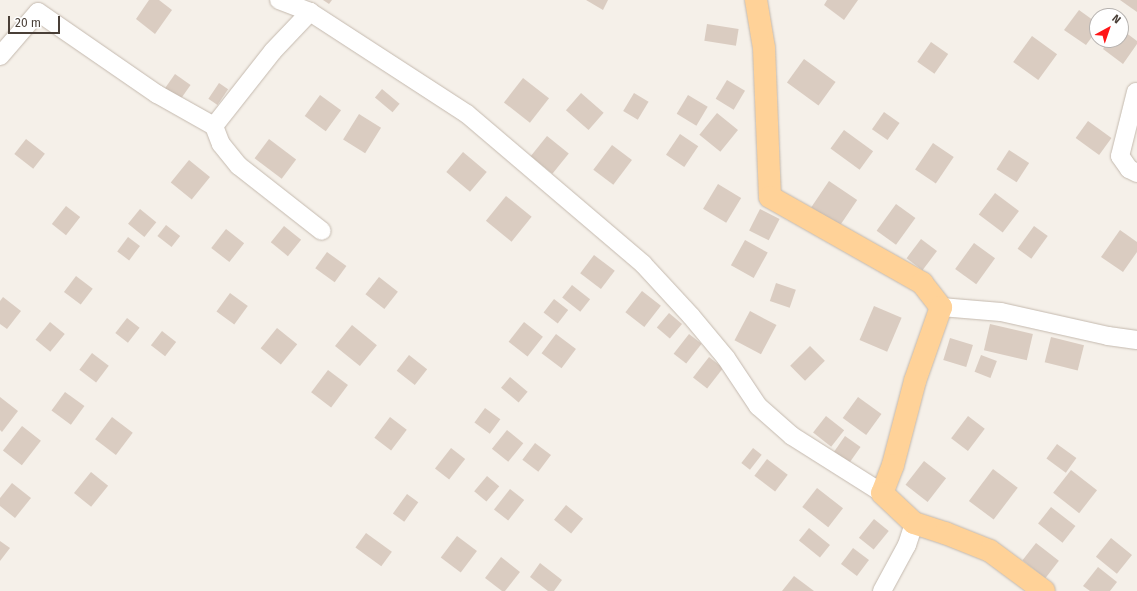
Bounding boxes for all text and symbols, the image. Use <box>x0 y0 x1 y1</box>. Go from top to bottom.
scale bar <box>10 8 62 34</box>
north arrow <box>1089 8 1129 48</box>
text: N <box>1109 12 1123 27</box>
text: 20 m <box>15 16 41 30</box>

